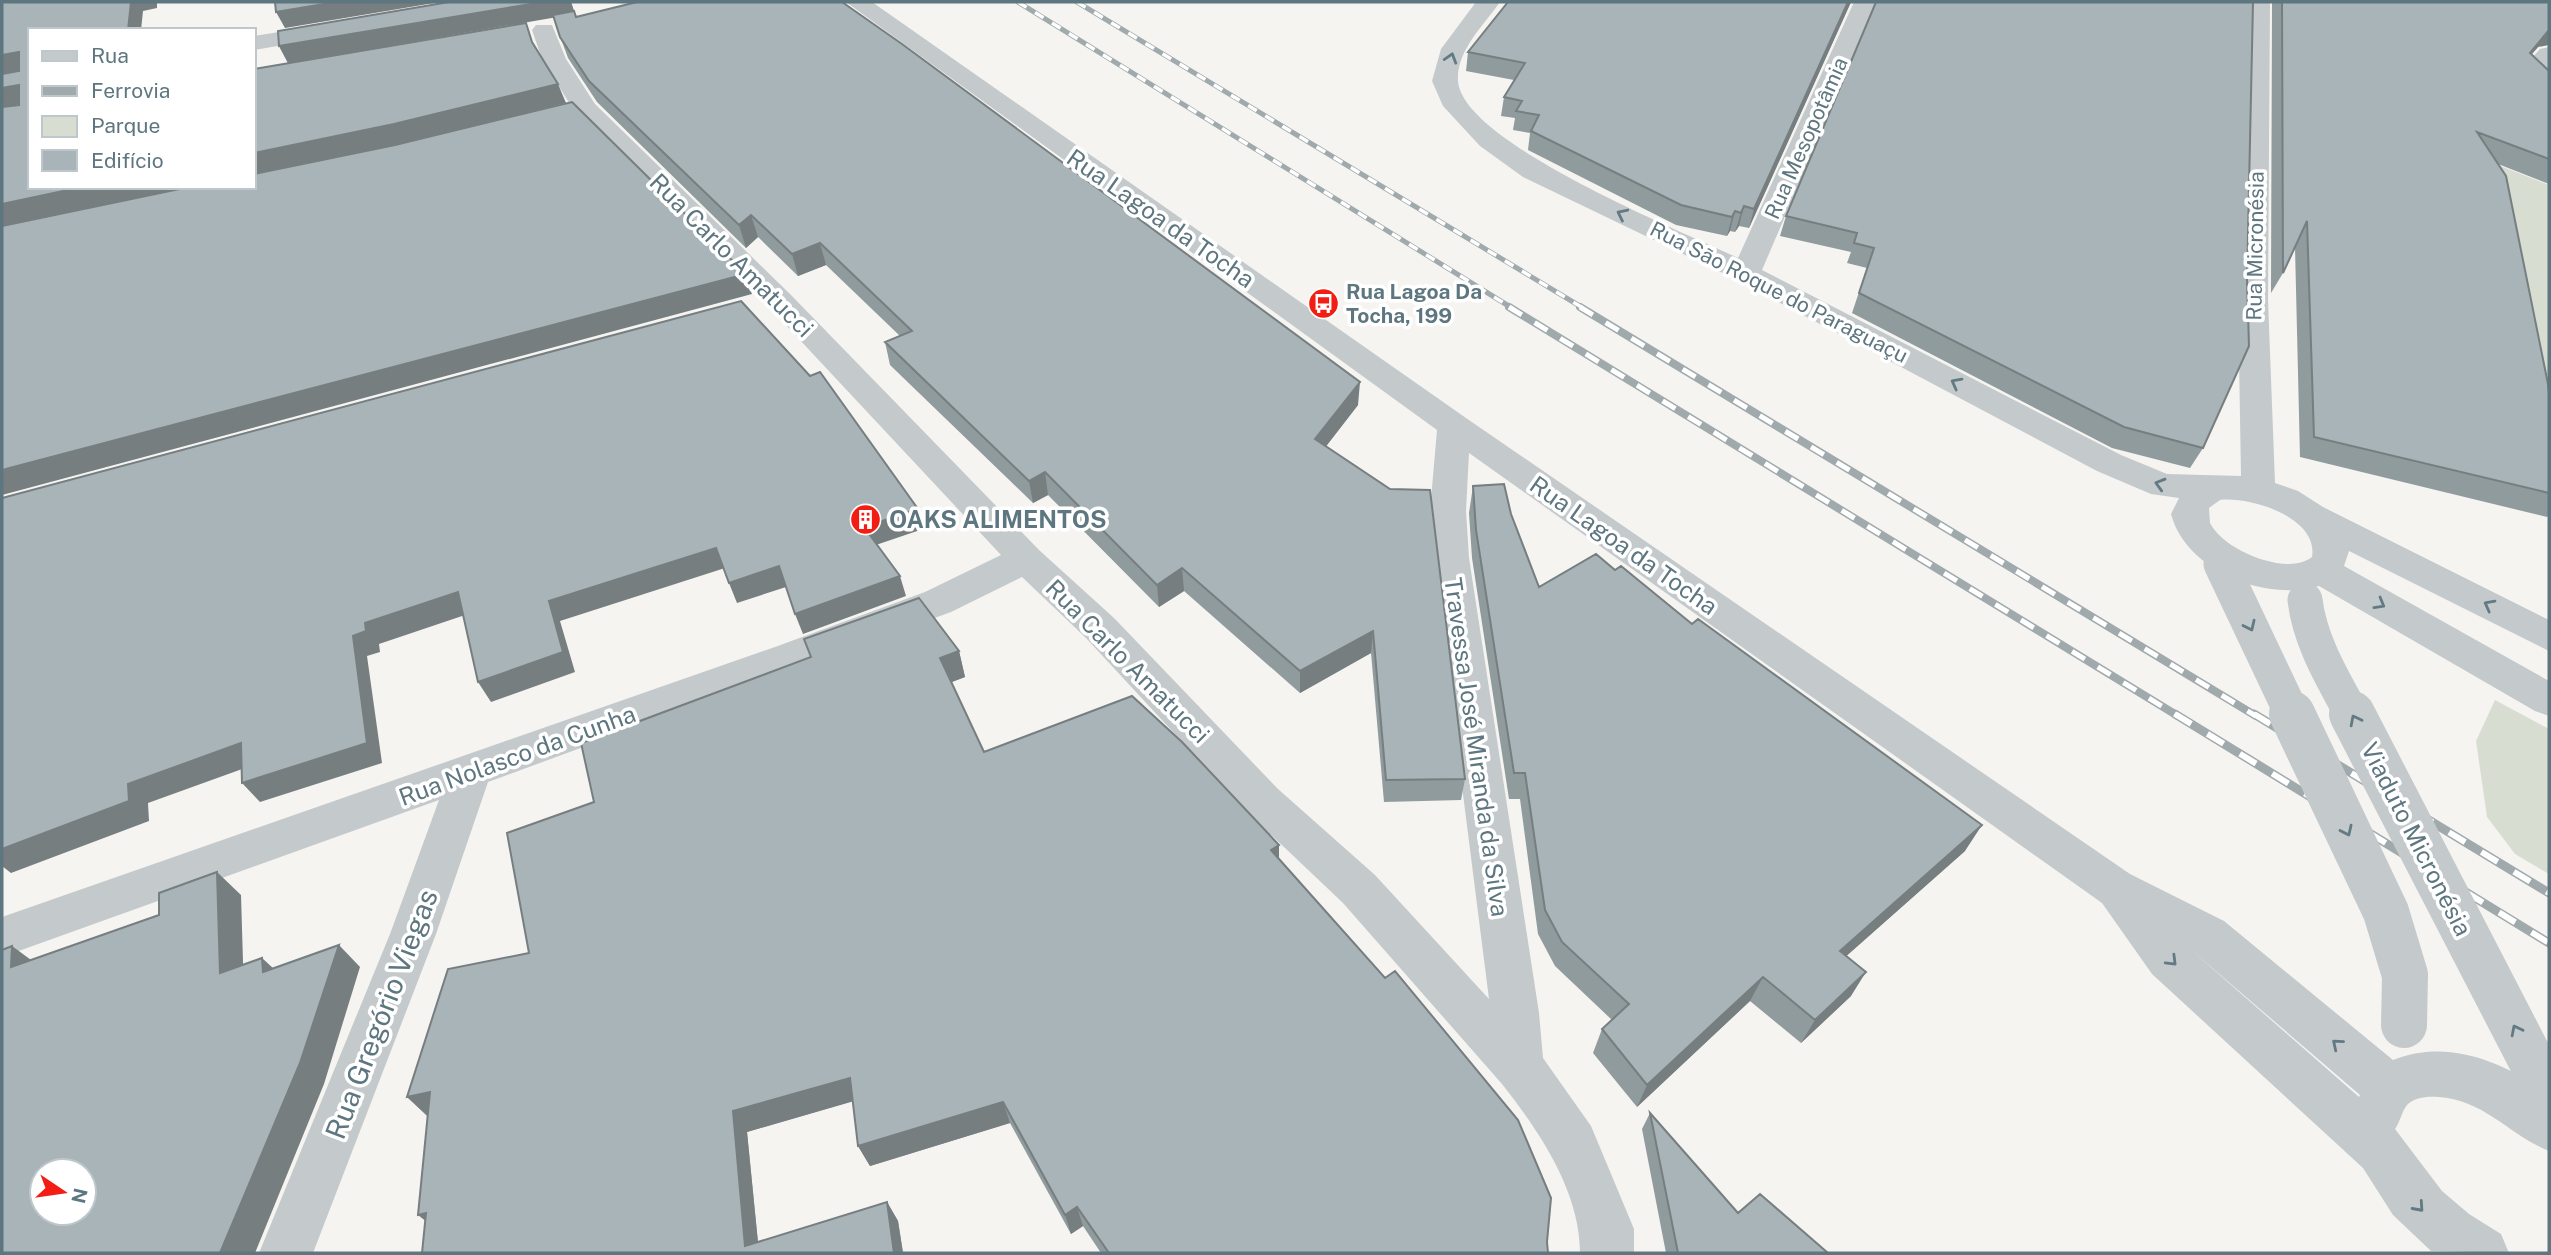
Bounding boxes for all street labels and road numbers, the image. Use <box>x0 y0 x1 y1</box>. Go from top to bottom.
street label: Rua Mesopotâmia <box>1759 53 1853 223</box>
street label: Rua Lagoa da Tocha <box>1062 143 1260 293</box>
street label: Rua Carlo Amatucci <box>645 168 819 342</box>
street label: Rua Micronésia <box>2241 171 2269 321</box>
street label: Rua São Roque do Paraguaçu <box>1646 216 1912 368</box>
street label: Rua Lagoa da Tocha <box>1525 470 1723 620</box>
street label: Rua Carlo Amatucci <box>1041 574 1215 748</box>
street label: Travessa José Miranda da Silva <box>1439 576 1515 918</box>
street label: Rua Nolasco da Cunha <box>395 699 639 811</box>
street label: Viaduto Micronésia <box>2356 738 2478 940</box>
street label: Rua Gregório Viegas <box>318 884 444 1144</box>

